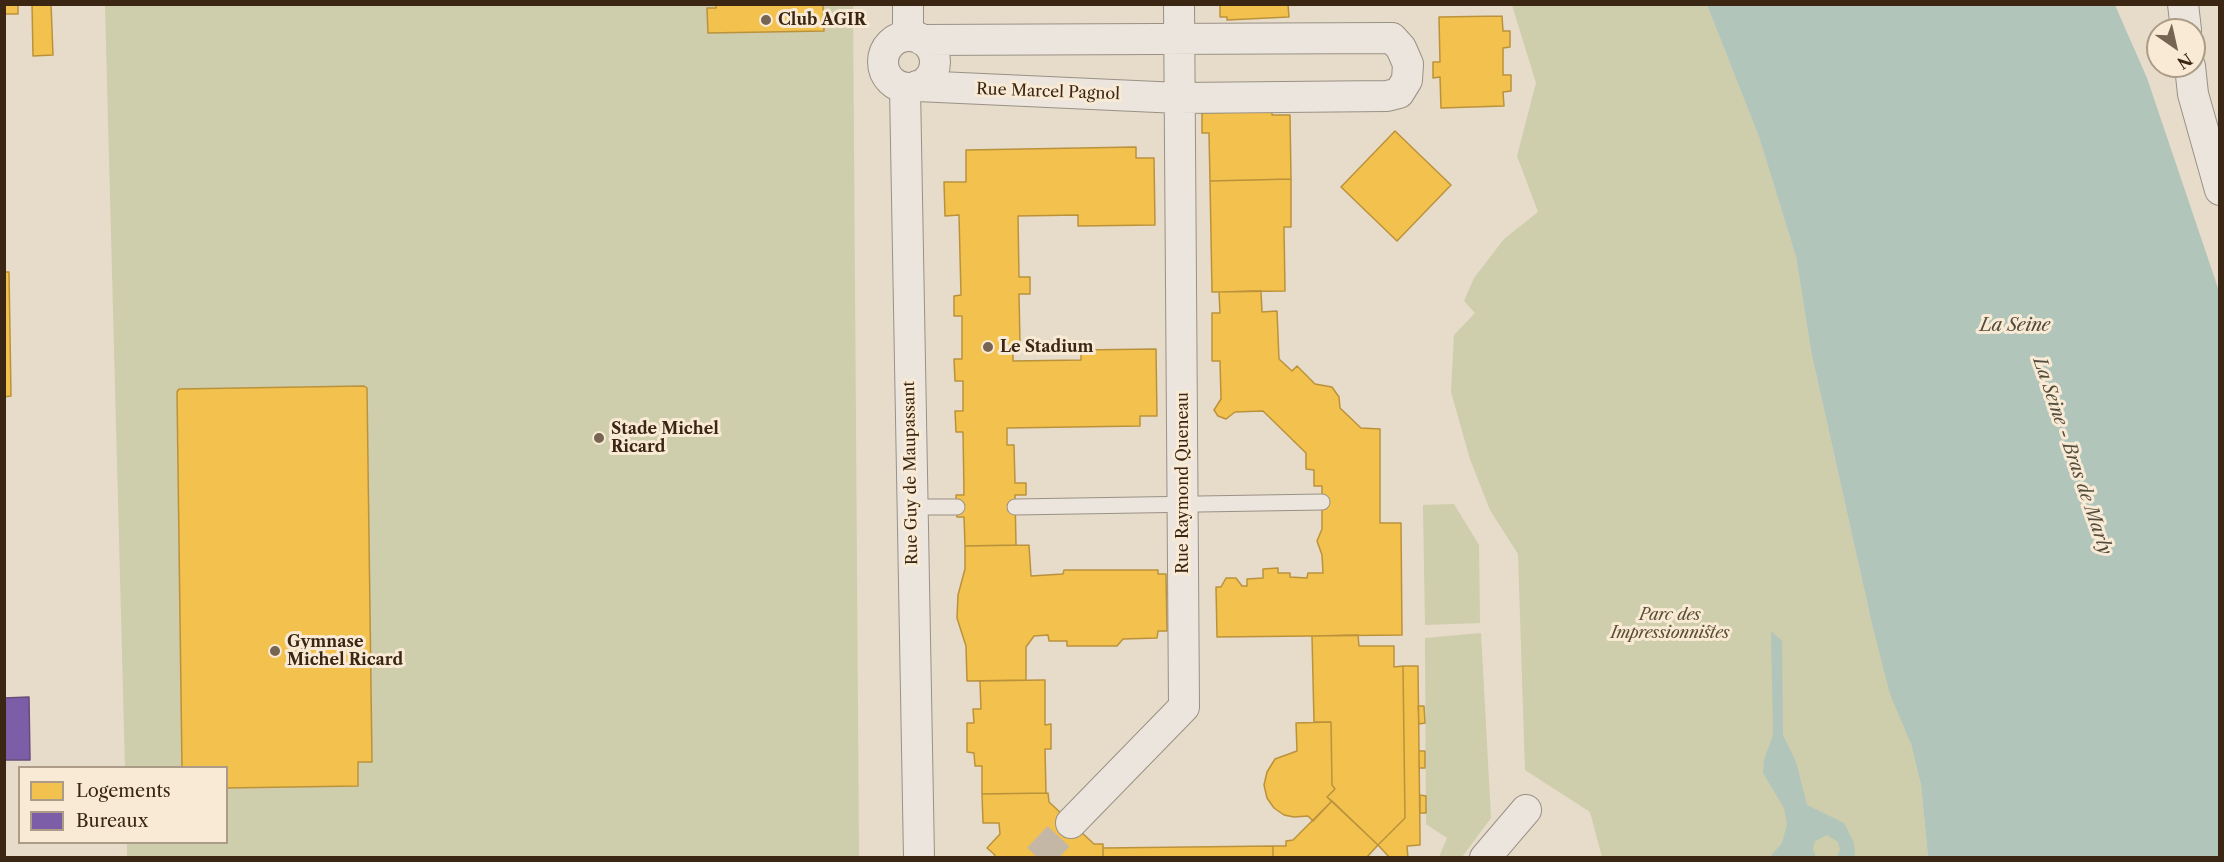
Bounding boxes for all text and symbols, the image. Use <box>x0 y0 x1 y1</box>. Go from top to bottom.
place label: Club AGIR <box>778 10 866 30</box>
marker: Club AGIR <box>759 13 773 27</box>
north arrow <box>2146 18 2206 78</box>
text: N <box>2174 49 2196 73</box>
street label: Rue Marcel Pagnol <box>976 80 1120 104</box>
water label: La Seine <box>1980 315 2050 337</box>
place label: Le Stadium <box>1000 337 1093 357</box>
marker: Le Stadium <box>981 340 995 354</box>
water label: La Seine - Bras de Marly <box>2028 354 2116 558</box>
street label: Rue Guy de Maupassant <box>900 381 922 565</box>
street label: Rue Raymond Queneau <box>1173 392 1193 574</box>
place label: Stade Michel Ricard <box>611 419 719 457</box>
marker: Stade Michel Ricard <box>592 431 606 445</box>
park label: Parc des Impressionnistes <box>1610 605 1730 643</box>
place label: Gymnase Michel Ricard <box>287 632 403 670</box>
marker: Gymnase Michel Ricard <box>268 644 282 658</box>
legend <box>18 766 228 844</box>
text: Logements <box>76 780 171 802</box>
text: Bureaux <box>76 810 148 832</box>

